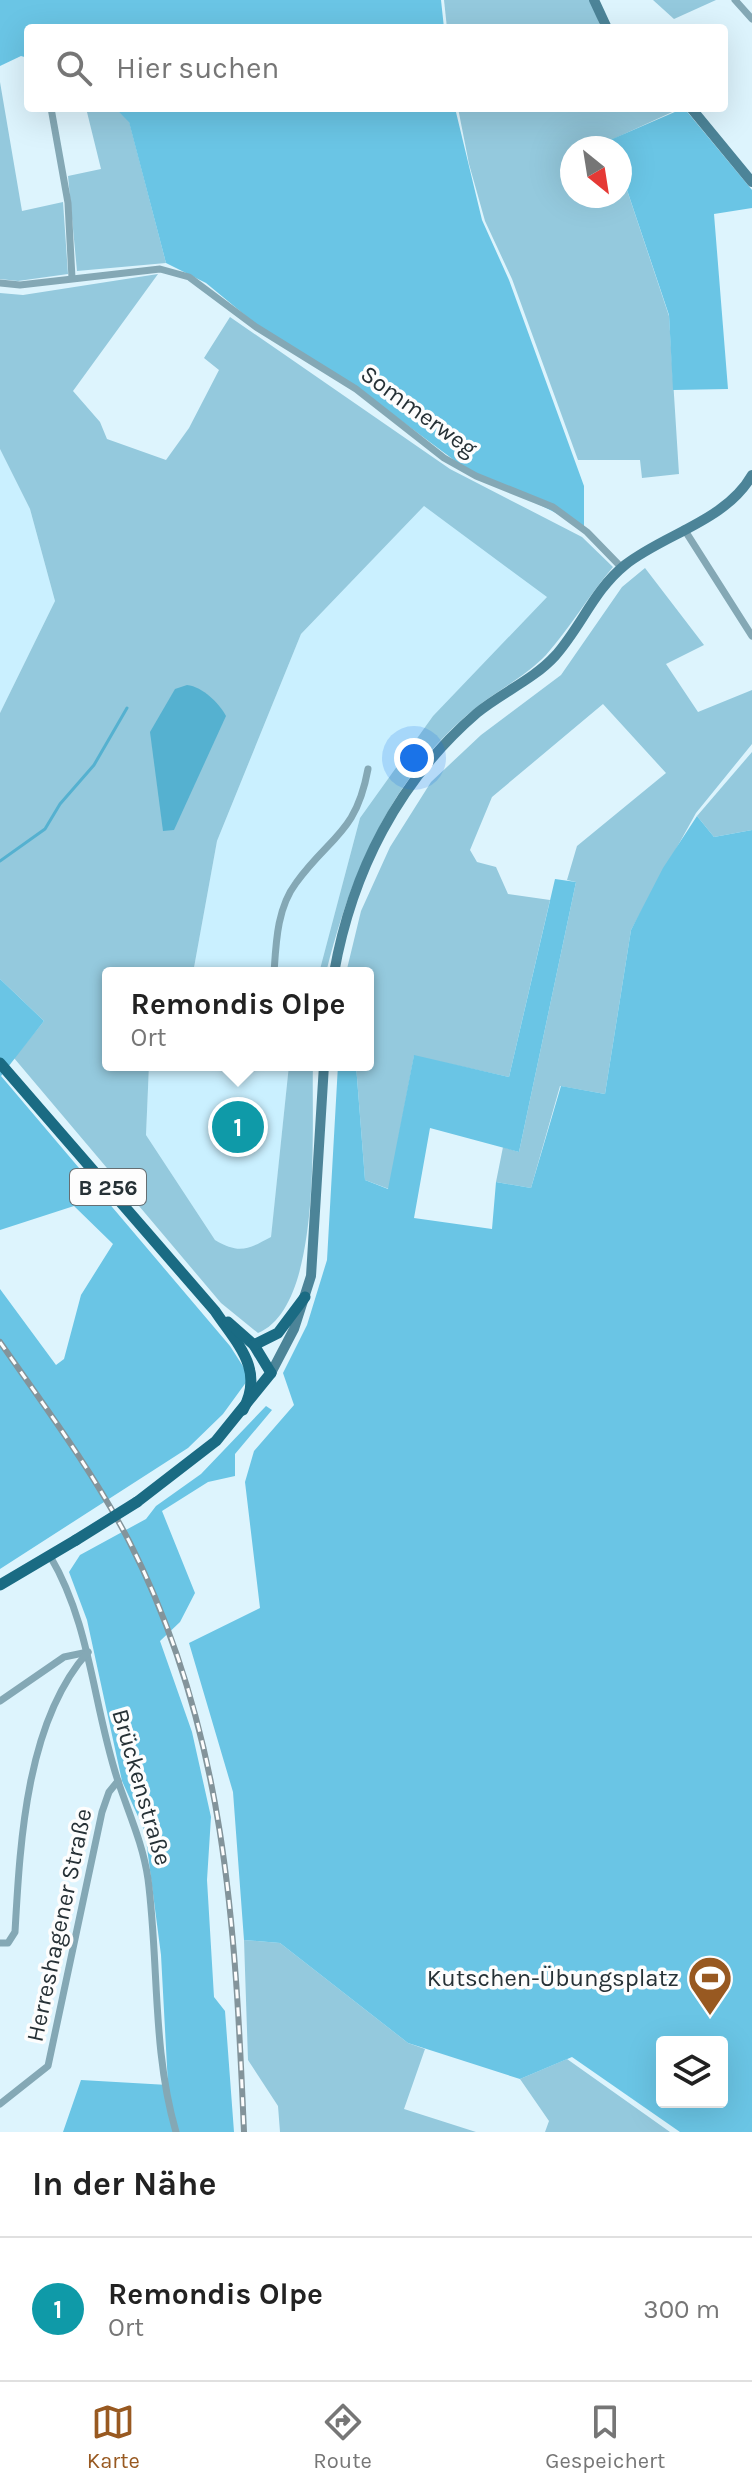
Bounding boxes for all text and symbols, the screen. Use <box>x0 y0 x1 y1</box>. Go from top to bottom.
search box <box>24 24 728 112</box>
icon: search <box>52 46 96 90</box>
text: Hier suchen <box>116 50 279 86</box>
north arrow <box>560 136 632 208</box>
street label: Sommerweg <box>355 359 483 463</box>
your location <box>394 738 434 778</box>
popup <box>102 967 374 1071</box>
text: Remondis Olpe <box>131 986 345 1022</box>
text: Ort <box>131 1022 167 1053</box>
pin: 1 <box>212 1097 264 1157</box>
road number: B 256 <box>70 1169 146 1205</box>
street label: Brückenstraße <box>106 1706 178 1868</box>
street label: Herreshagener Straße <box>21 1806 97 2044</box>
sports icon: Kutschen-Übungsplatz <box>686 1954 734 2017</box>
place label: Kutschen-Übungsplatz <box>427 1964 679 1992</box>
map controls <box>656 2036 728 2108</box>
button: layers <box>656 2036 728 2108</box>
text: In der Nähe <box>32 2164 216 2204</box>
text: Remondis Olpe <box>108 2276 323 2312</box>
text: 1 <box>53 2294 63 2325</box>
text: 300 m <box>643 2294 720 2325</box>
text: Ort <box>108 2312 144 2343</box>
tab: Karte <box>87 2400 140 2474</box>
tab: Route <box>313 2400 372 2474</box>
tab: Gespeichert <box>545 2400 665 2474</box>

